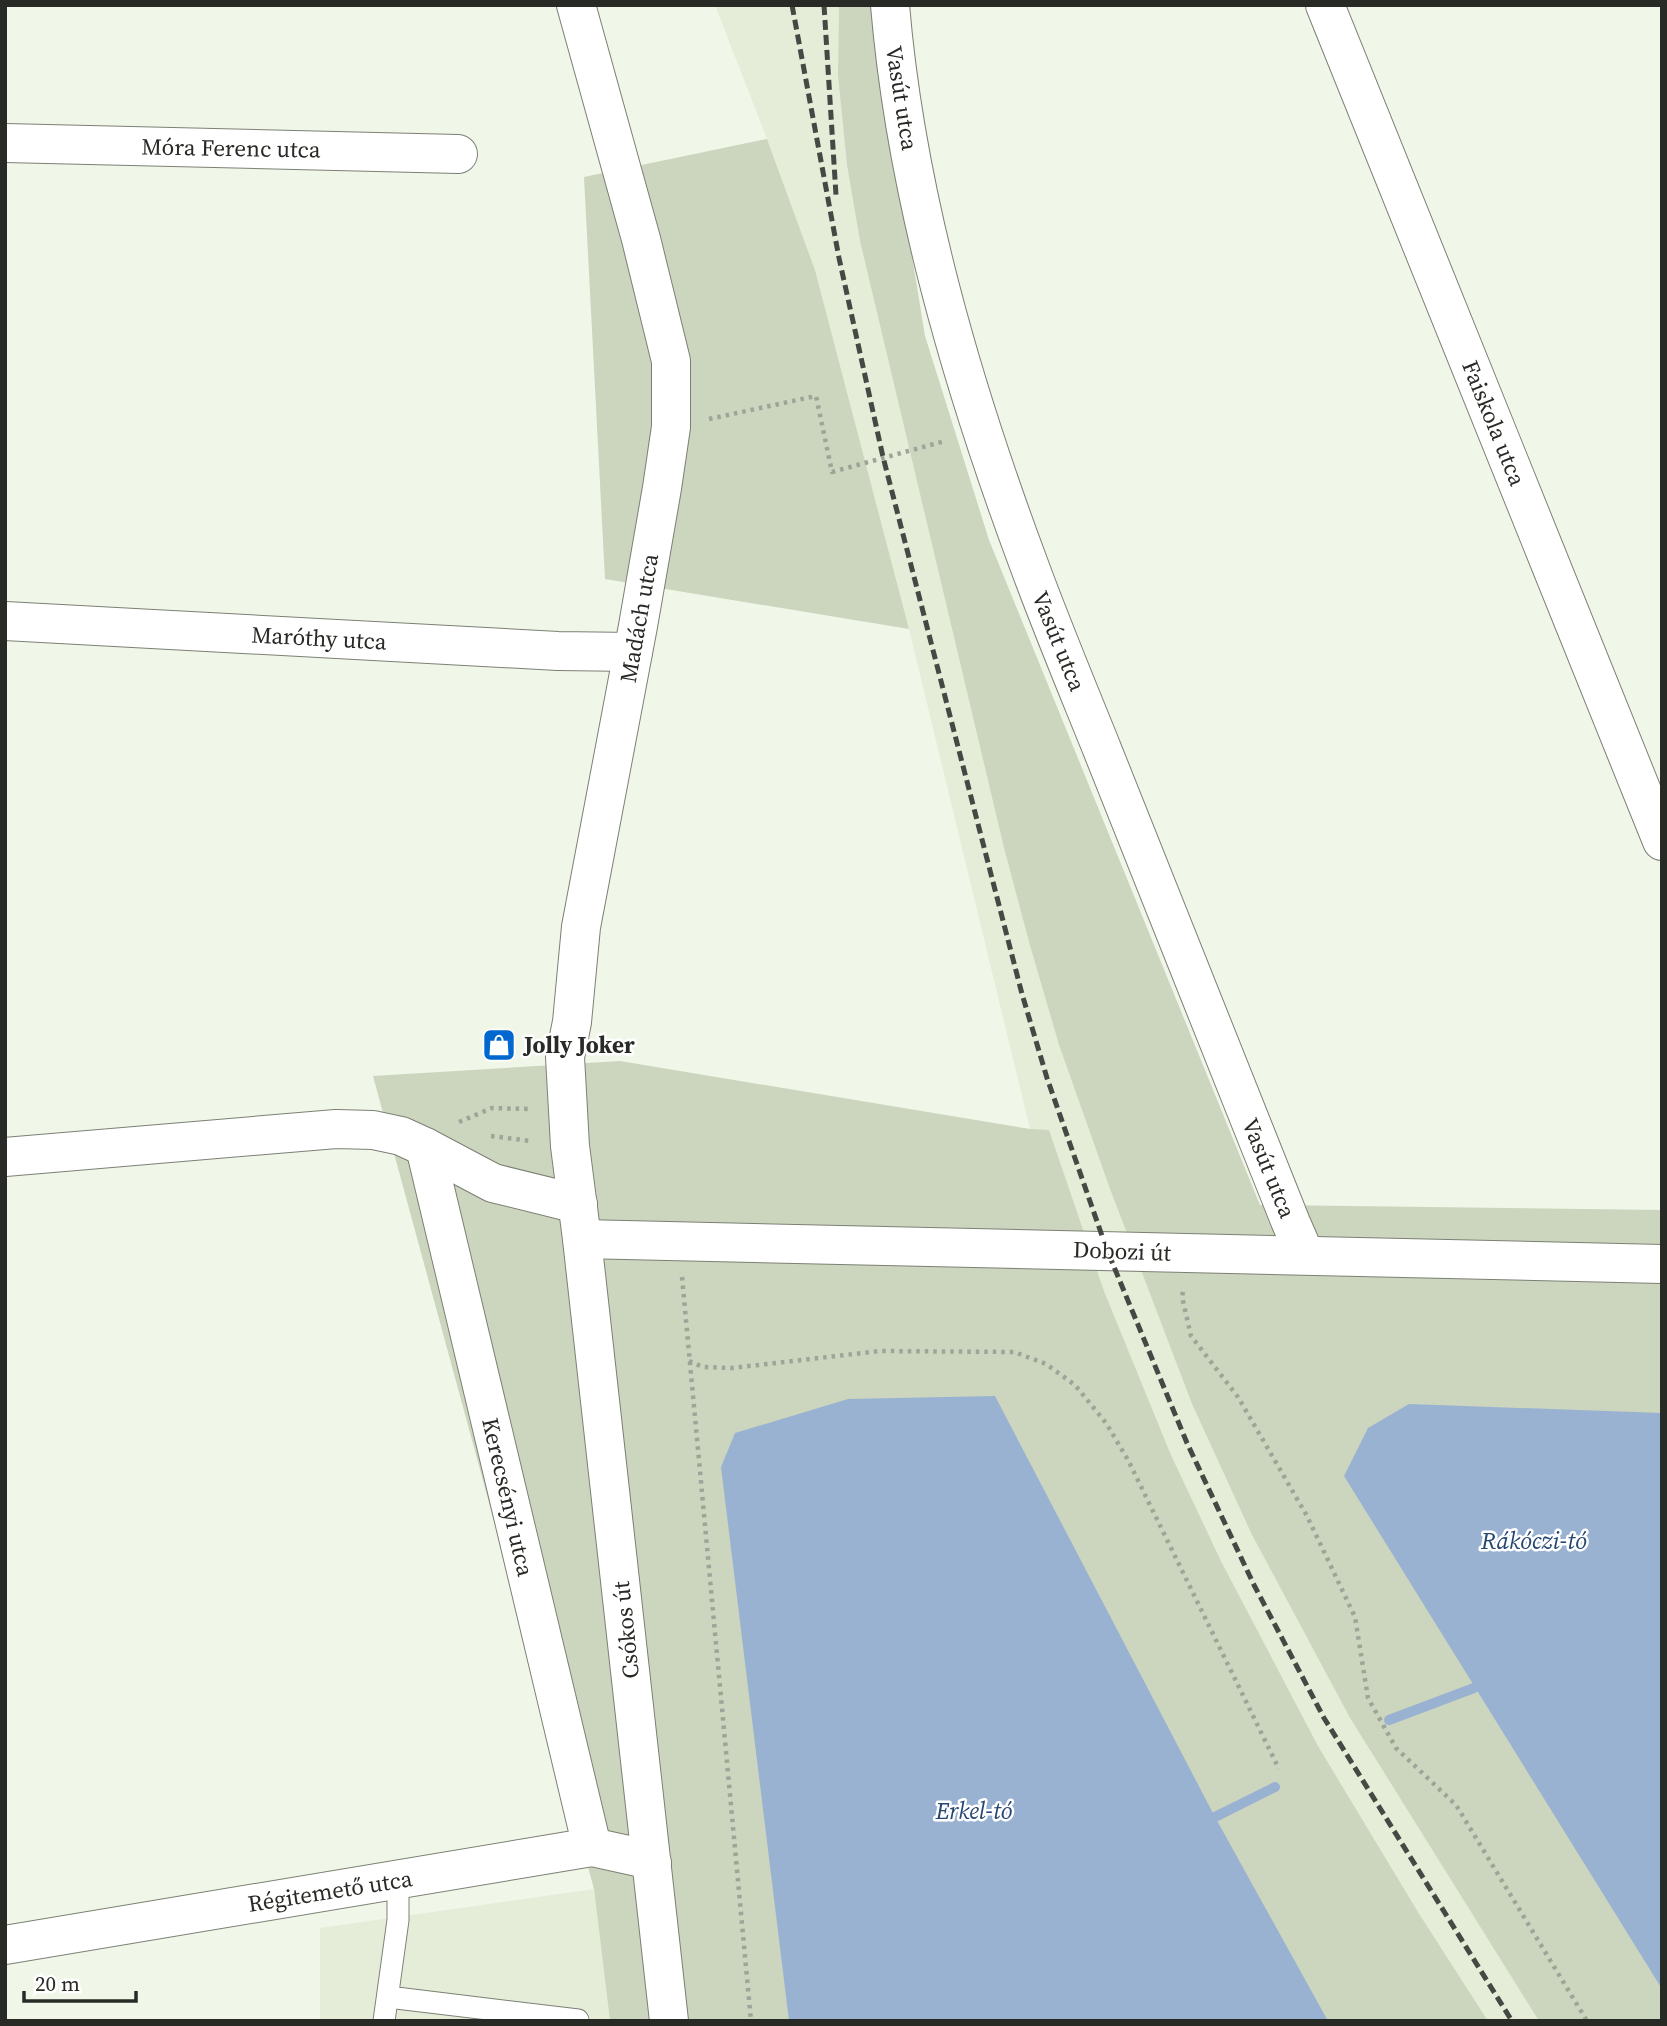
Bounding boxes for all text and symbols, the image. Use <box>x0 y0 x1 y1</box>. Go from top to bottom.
street label: Vasút utca <box>878 43 926 153</box>
street label: Móra Ferenc utca <box>141 130 321 166</box>
street label: Faiskola utca <box>1454 355 1534 491</box>
street label: Madách utca <box>612 551 666 685</box>
street label: Vasút utca <box>1024 586 1094 696</box>
street label: Maróthy utca <box>251 618 388 658</box>
shop icon: Jolly Joker <box>480 1026 518 1064</box>
place label: Jolly Joker <box>522 1029 635 1061</box>
street label: Vasút utca <box>1234 1113 1304 1223</box>
street label: Dobozi út <box>1072 1233 1172 1269</box>
street label: Kerecsényi utca <box>474 1415 542 1580</box>
water label: Rákóczi-tó <box>1480 1524 1587 1557</box>
street label: Csókos út <box>605 1579 647 1680</box>
water label: Erkel-tó <box>934 1794 1013 1827</box>
street label: Régitemető utca <box>245 1862 415 1920</box>
scale bar <box>24 1960 136 2004</box>
text: 20 m <box>35 1969 80 1998</box>

